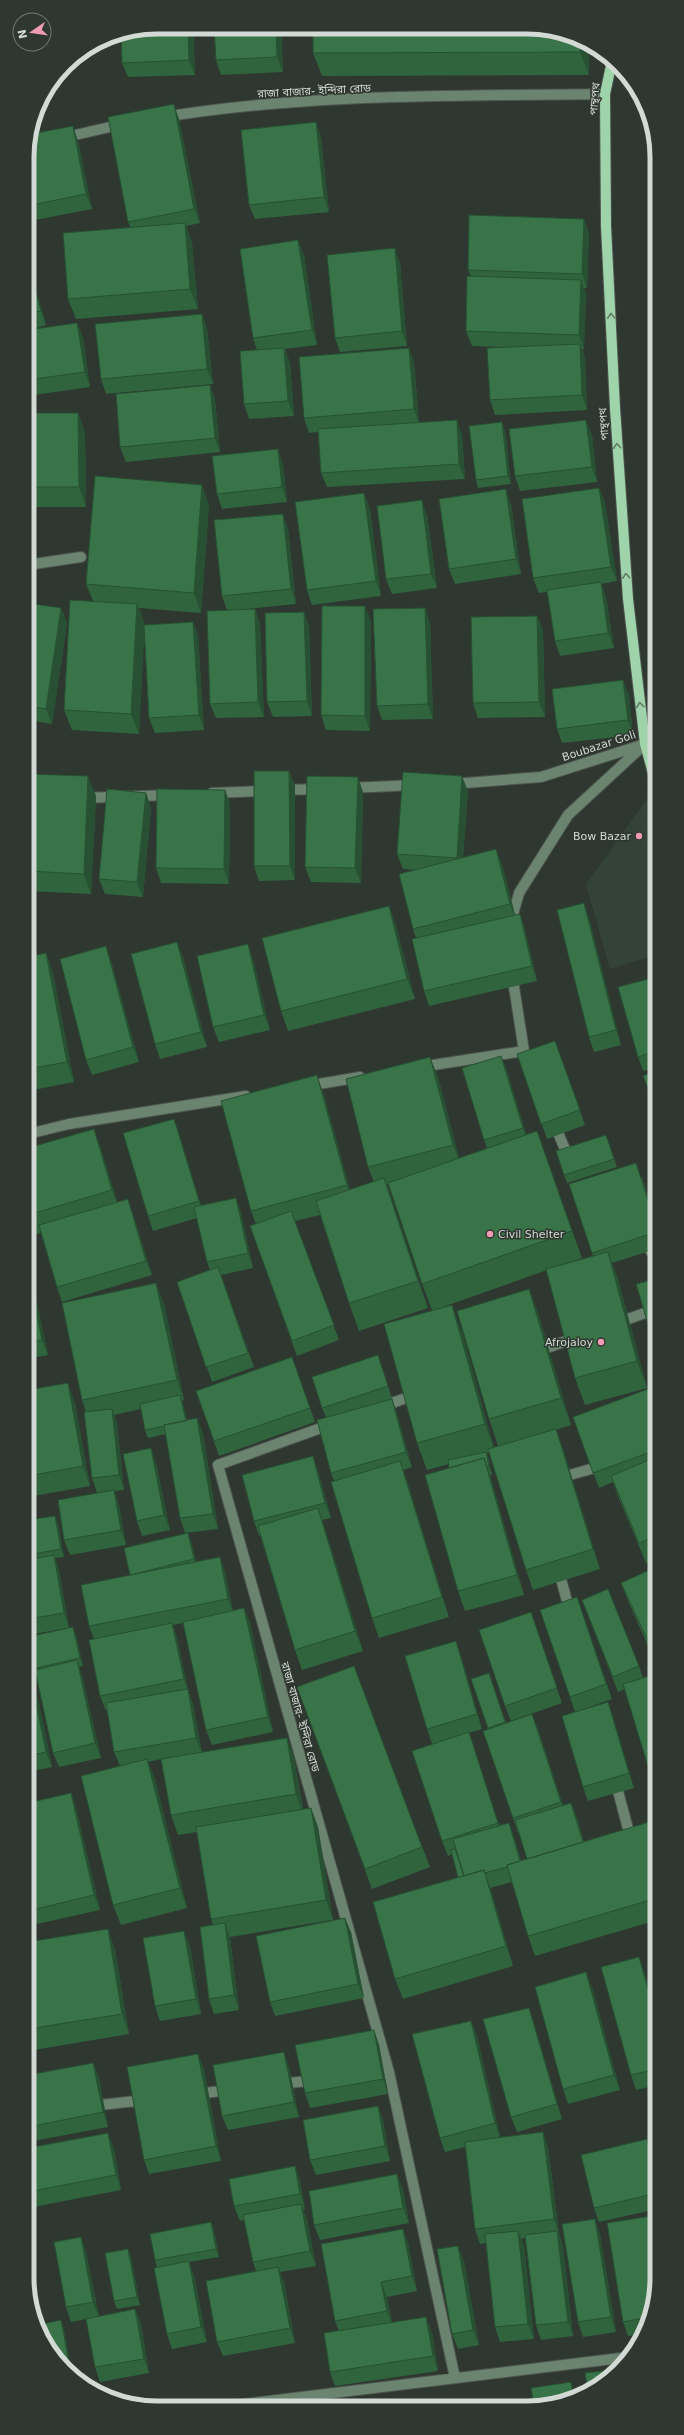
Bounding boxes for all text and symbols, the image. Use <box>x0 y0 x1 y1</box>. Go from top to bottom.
north arrow <box>12 12 52 52</box>
text: N <box>15 28 30 40</box>
street label: পান্থপথ <box>587 81 603 116</box>
street label: রাজা বাজার- ইন্দিরা রোড <box>256 82 371 101</box>
one-way arrow <box>606 313 615 319</box>
street label: পান্থপথ <box>596 406 612 441</box>
one-way arrow <box>613 443 622 449</box>
one-way arrow <box>622 573 631 579</box>
one-way arrow <box>636 702 645 708</box>
street label: Boubazar Goli <box>560 728 638 764</box>
place label: Bow Bazar <box>573 830 631 843</box>
marker: Bow Bazar <box>634 831 644 841</box>
place label: Civil Shelter <box>498 1228 565 1241</box>
marker: Civil Shelter <box>485 1229 495 1239</box>
place label: Afrojaloy <box>545 1336 593 1349</box>
marker: Afrojaloy <box>596 1337 606 1347</box>
street label: রাজা বাজার- ইন্দিরা রোড <box>278 1660 322 1774</box>

